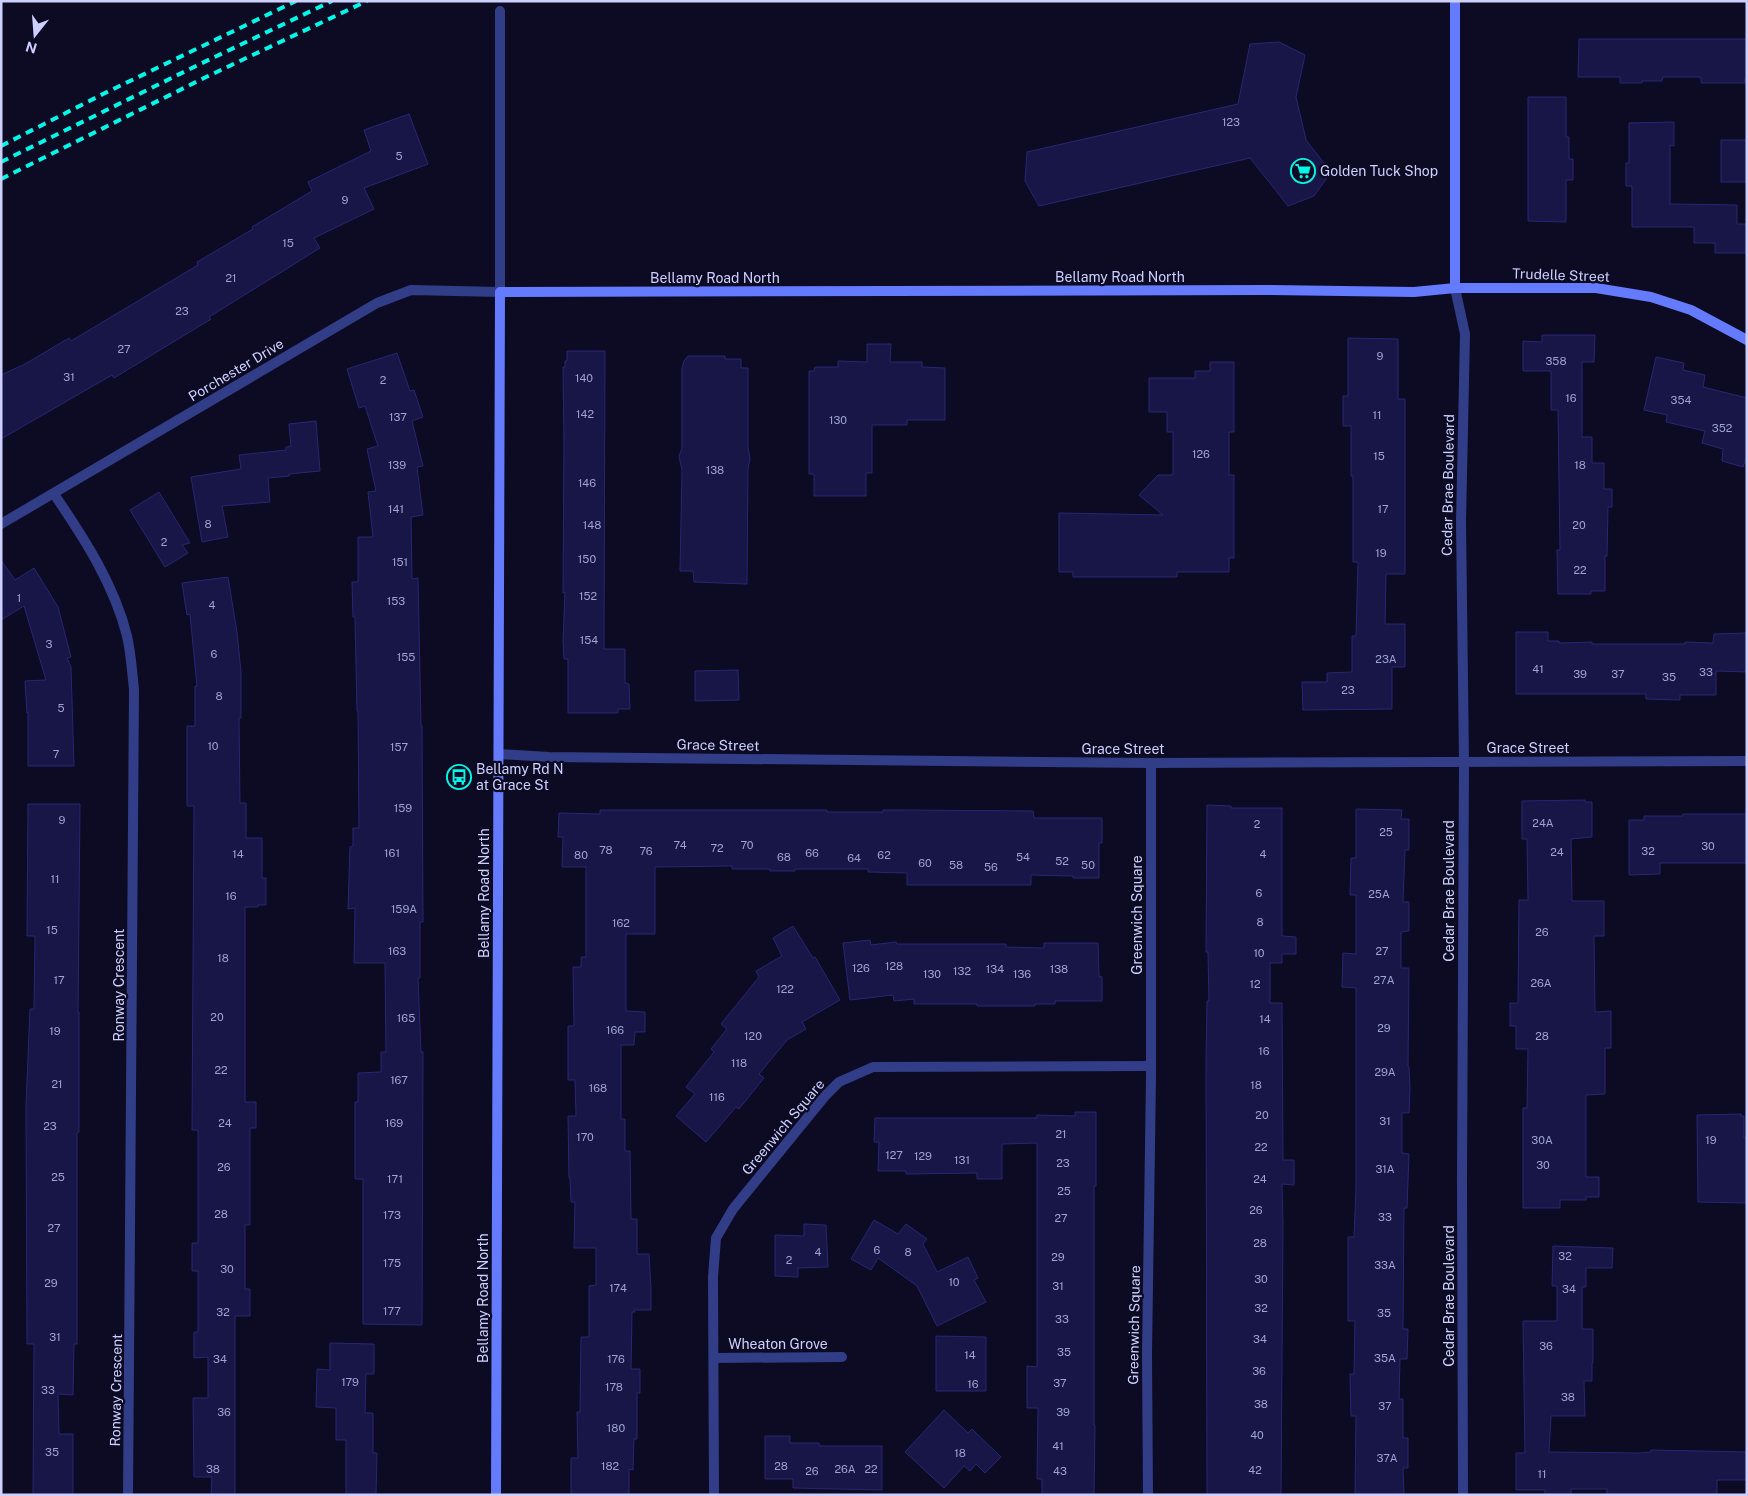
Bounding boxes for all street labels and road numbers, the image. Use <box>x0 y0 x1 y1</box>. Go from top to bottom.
street label: Trudelle Street <box>1512 265 1610 285</box>
street label: Bellamy Road North <box>1055 269 1185 285</box>
street label: Bellamy Road North <box>650 270 780 286</box>
street label: Porchester Drive <box>186 335 286 405</box>
street label: Cedar Brae Boulevard <box>1439 414 1457 556</box>
street label: Grace Street <box>676 736 760 754</box>
street label: Grace Street <box>1487 740 1569 756</box>
street label: Grace Street <box>1082 741 1164 757</box>
street label: Cedar Brae Boulevard <box>1441 820 1457 962</box>
street label: Bellamy Road North <box>476 828 492 958</box>
street label: Greenwich Square <box>1129 855 1145 975</box>
street label: Ronway Crescent <box>111 929 127 1041</box>
street label: Greenwich Square <box>738 1076 828 1178</box>
street label: Cedar Brae Boulevard <box>1441 1225 1457 1367</box>
street label: Bellamy Road North <box>475 1233 491 1363</box>
street label: Greenwich Square <box>1125 1265 1143 1385</box>
street label: Ronway Crescent <box>107 1333 125 1447</box>
street label: Wheaton Grove <box>728 1336 828 1352</box>

